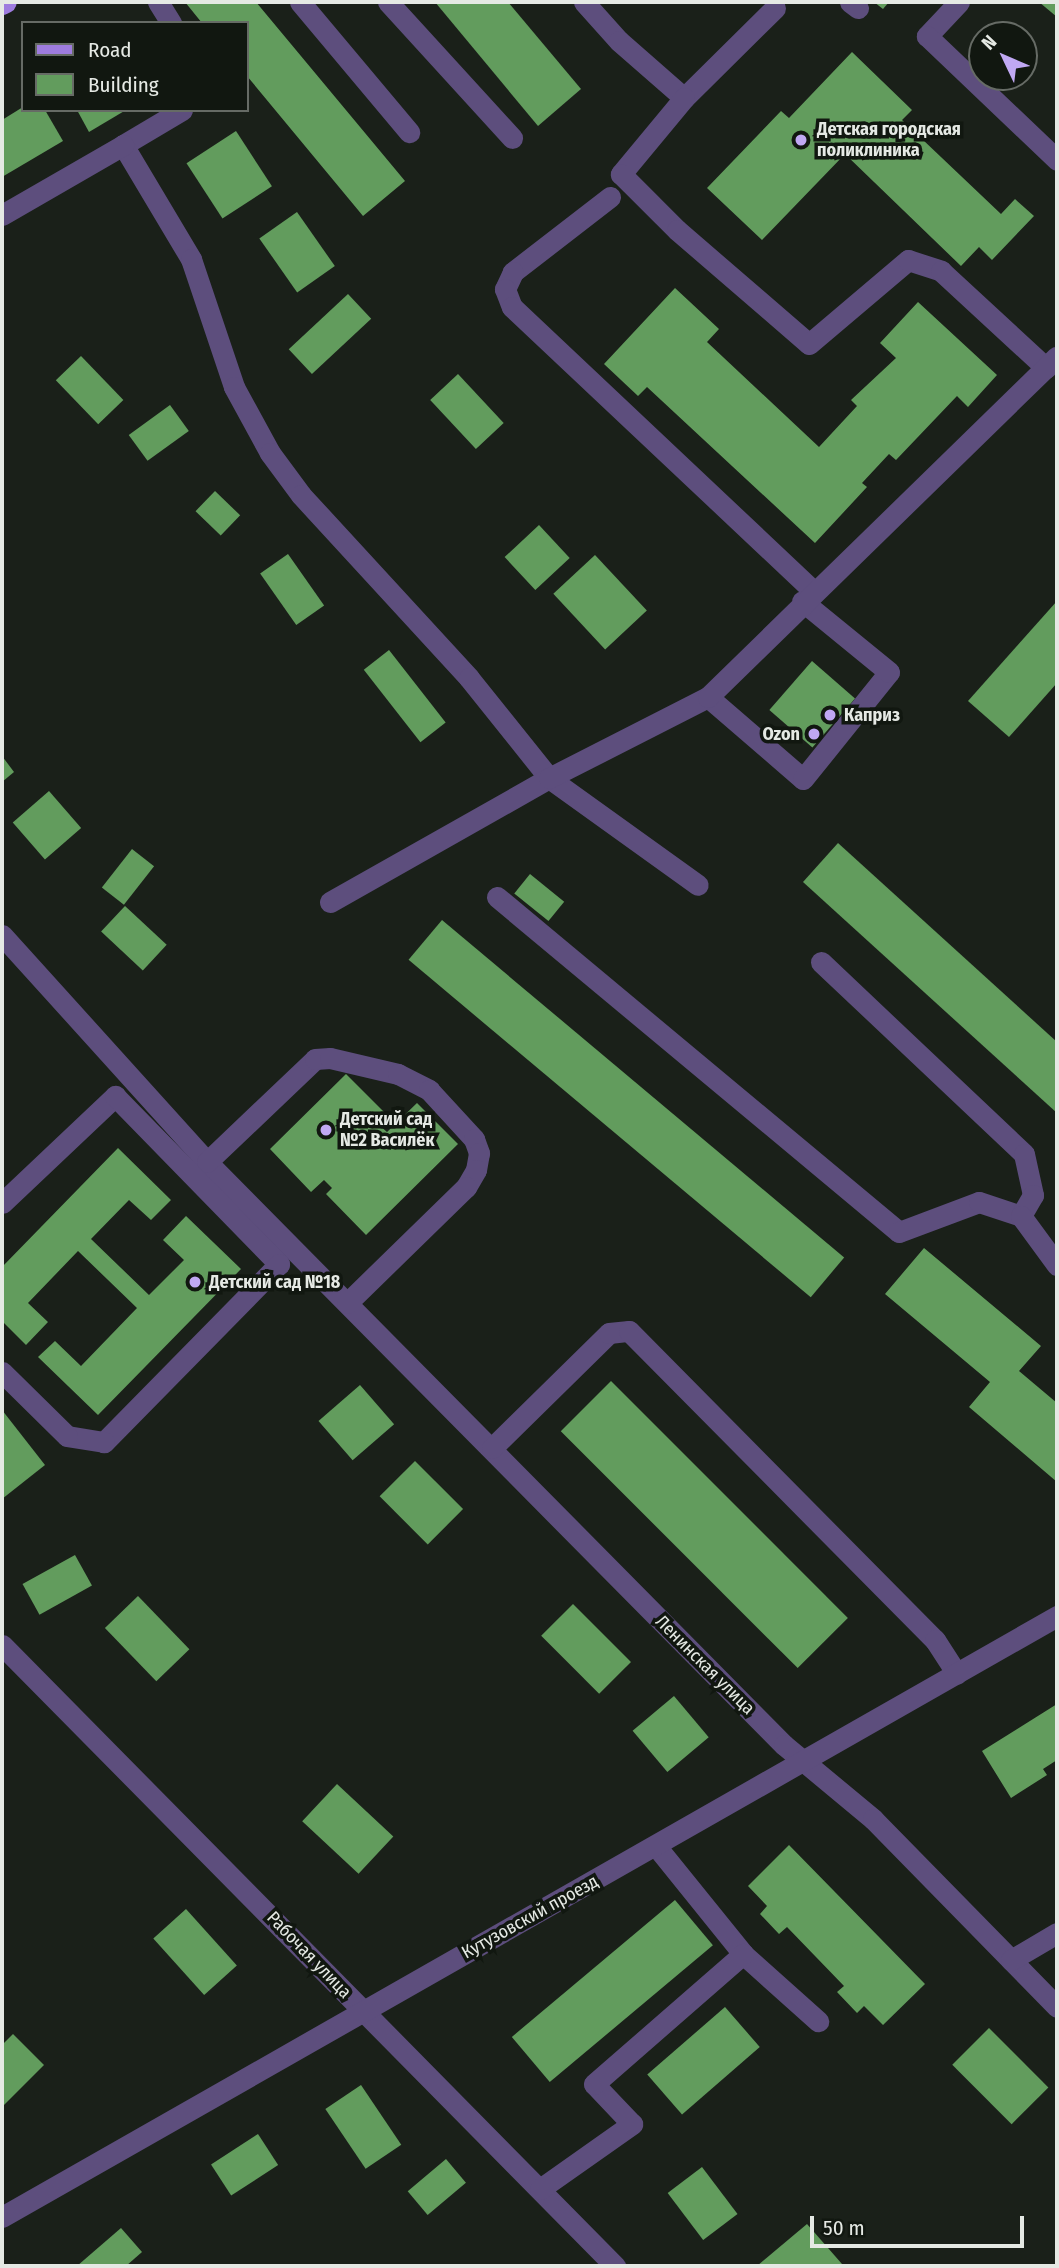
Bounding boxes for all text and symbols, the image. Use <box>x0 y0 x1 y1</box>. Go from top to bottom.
legend <box>21 21 248 112</box>
north arrow <box>968 21 1038 91</box>
text: N <box>977 30 1001 55</box>
text: Road <box>88 37 132 63</box>
text: Building <box>88 72 159 98</box>
place label: Детская городская поликлиника <box>817 119 961 162</box>
marker: Детская городская поликлиника <box>791 130 811 150</box>
place label: Каприз <box>844 704 900 726</box>
marker: Каприз <box>822 707 838 723</box>
place label: Ozon <box>762 723 800 745</box>
marker: Ozon <box>806 726 822 742</box>
place label: Детский сад №2 Василёк <box>340 1109 434 1152</box>
marker: Детский сад №2 Василёк <box>318 1122 334 1138</box>
place label: Детский сад №18 <box>209 1271 340 1293</box>
marker: Детский сад №18 <box>187 1274 203 1290</box>
street label: Ленинская улица <box>651 1611 759 1719</box>
street label: Кутузовский проезд <box>458 1871 602 1963</box>
street label: Рабочая улица <box>262 1907 356 2003</box>
scale bar <box>814 2202 1028 2246</box>
text: 50 m <box>823 2215 865 2241</box>

